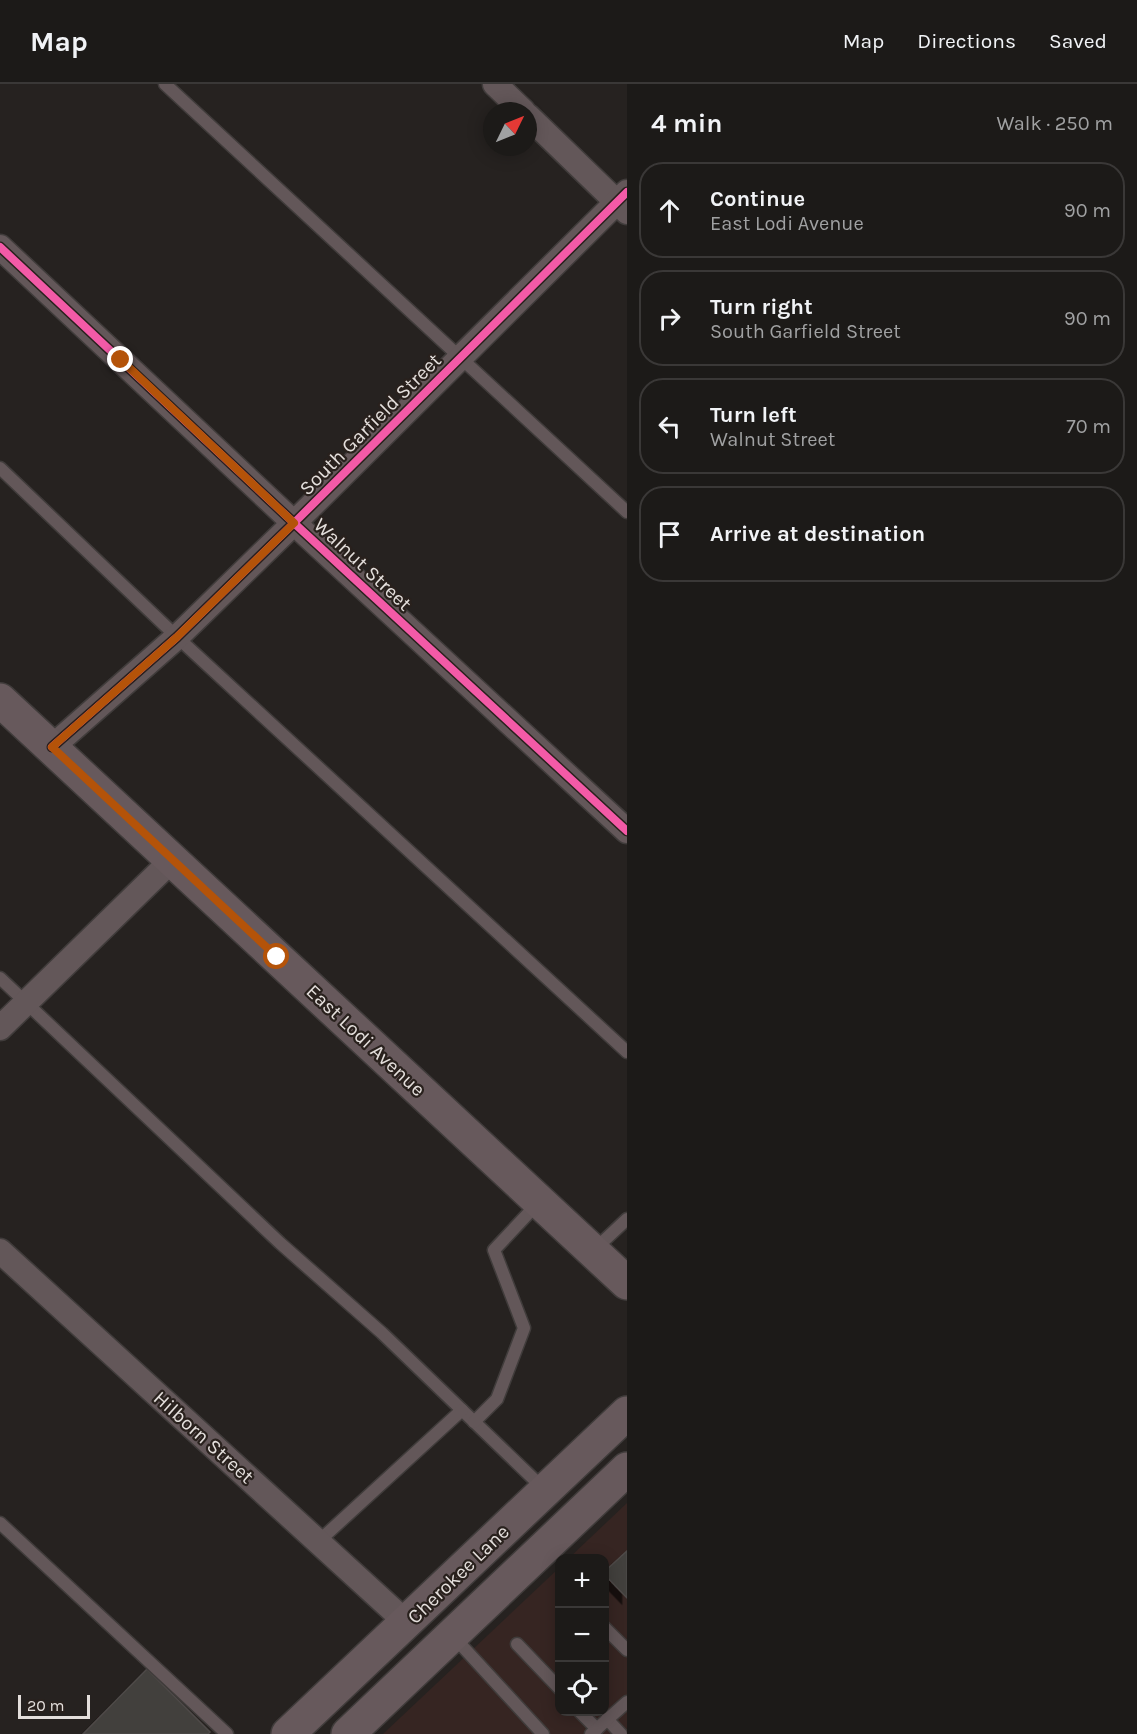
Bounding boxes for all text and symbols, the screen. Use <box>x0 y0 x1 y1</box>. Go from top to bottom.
text: Map <box>30 25 88 58</box>
text: Map <box>843 29 884 53</box>
text: Directions <box>917 29 1016 53</box>
text: Saved <box>1049 29 1107 53</box>
north arrow <box>483 102 537 156</box>
text: 4 min <box>651 108 722 139</box>
text: Walk · 250 m <box>997 112 1113 135</box>
text: Continue <box>710 186 805 212</box>
icon: ahead <box>653 194 686 227</box>
text: 90 m <box>1064 199 1111 222</box>
text: East Lodi Avenue <box>710 212 864 235</box>
text: Turn right <box>710 294 813 320</box>
icon: right <box>653 302 686 335</box>
text: 90 m <box>1064 307 1111 330</box>
text: South Garfield Street <box>710 320 901 343</box>
route end <box>107 346 133 372</box>
street label: South Garfield Street <box>295 348 446 500</box>
text: Turn left <box>710 402 797 428</box>
icon: left <box>653 410 686 443</box>
text: 70 m <box>1066 415 1111 438</box>
text: Walnut Street <box>710 428 835 451</box>
street label: Walnut Street <box>309 513 417 616</box>
icon: arrive <box>653 518 686 551</box>
text: Arrive at destination <box>710 521 925 547</box>
route start <box>263 943 289 969</box>
street label: East Lodi Avenue <box>302 980 430 1101</box>
street label: Hilborn Street <box>149 1386 259 1489</box>
street label: Cherokee Lane <box>403 1520 514 1628</box>
map controls <box>555 1554 609 1716</box>
button: + <box>555 1554 609 1608</box>
button: − <box>555 1608 609 1662</box>
button: locate <box>555 1662 609 1716</box>
scale bar <box>18 1692 90 1720</box>
text: 20 m <box>27 1696 65 1715</box>

